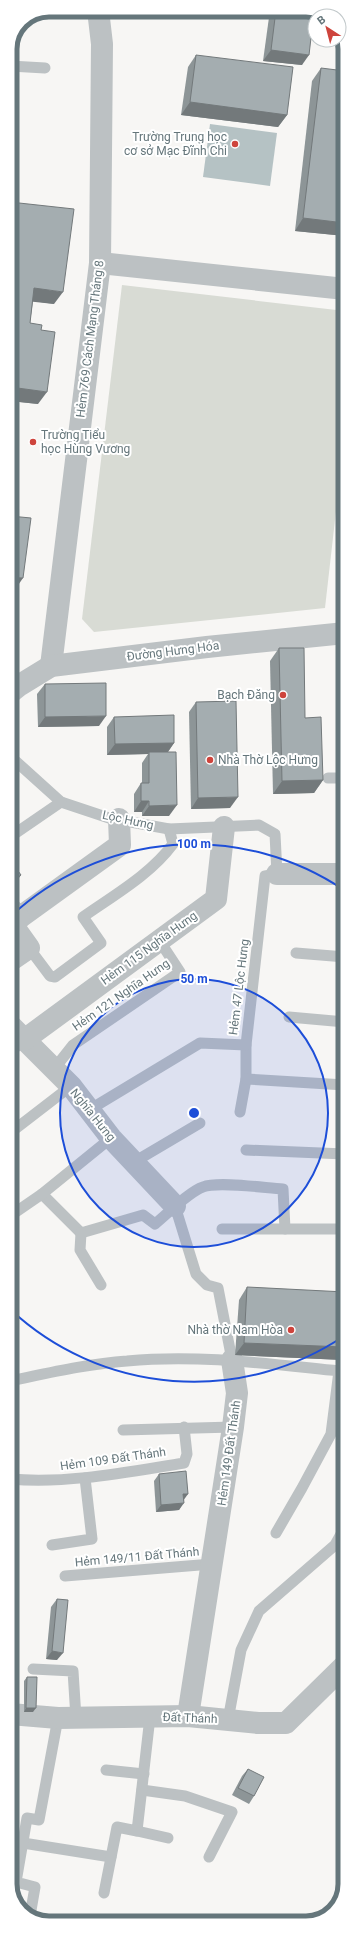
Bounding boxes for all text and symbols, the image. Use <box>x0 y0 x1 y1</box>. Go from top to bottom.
north arrow <box>307 8 347 48</box>
text: B <box>315 13 328 28</box>
place label: Trường Trung học cơ sở Mạc Đĩnh Chi <box>124 130 227 158</box>
marker: Trường Trung học cơ sở Mạc Đĩnh Chi <box>230 139 240 149</box>
street label: Hẻm 769 Cách Mạng Tháng 8 <box>73 259 107 418</box>
place label: Trường Tiểu học Hùng Vương <box>41 428 130 456</box>
marker: Trường Tiểu học Hùng Vương <box>28 437 38 447</box>
street label: Đường Hưng Hóa <box>126 638 220 664</box>
place label: Bạch Đăng <box>217 688 275 702</box>
marker: Bạch Đăng <box>278 690 288 700</box>
place label: Nhà Thờ Lộc Hưng <box>218 753 318 767</box>
marker: Nhà Thờ Lộc Hưng <box>205 755 215 765</box>
street label: Lộc Hưng <box>101 808 155 832</box>
text: 100 m <box>177 837 211 851</box>
street label: Hẻm 115 Nghĩa Hưng <box>98 908 200 988</box>
street label: Hẻm 47 Lộc Hưng <box>226 938 252 1036</box>
street label: Hẻm 121 Nghĩa Hưng <box>70 956 172 1034</box>
text: 50 m <box>180 972 208 986</box>
street label: Nghĩa Hưng <box>68 1086 118 1144</box>
centre of rings <box>187 1106 201 1120</box>
place label: Nhà thờ Nam Hòa <box>187 1323 283 1337</box>
marker: Nhà thờ Nam Hòa <box>286 1325 296 1335</box>
street label: Hẻm 149 Đất Thánh <box>215 1399 243 1507</box>
street label: Hẻm 109 Đất Thánh <box>59 1445 167 1473</box>
street label: Hẻm 149/11 Đất Thánh <box>74 1545 200 1569</box>
street label: Đất Thánh <box>162 1710 218 1726</box>

